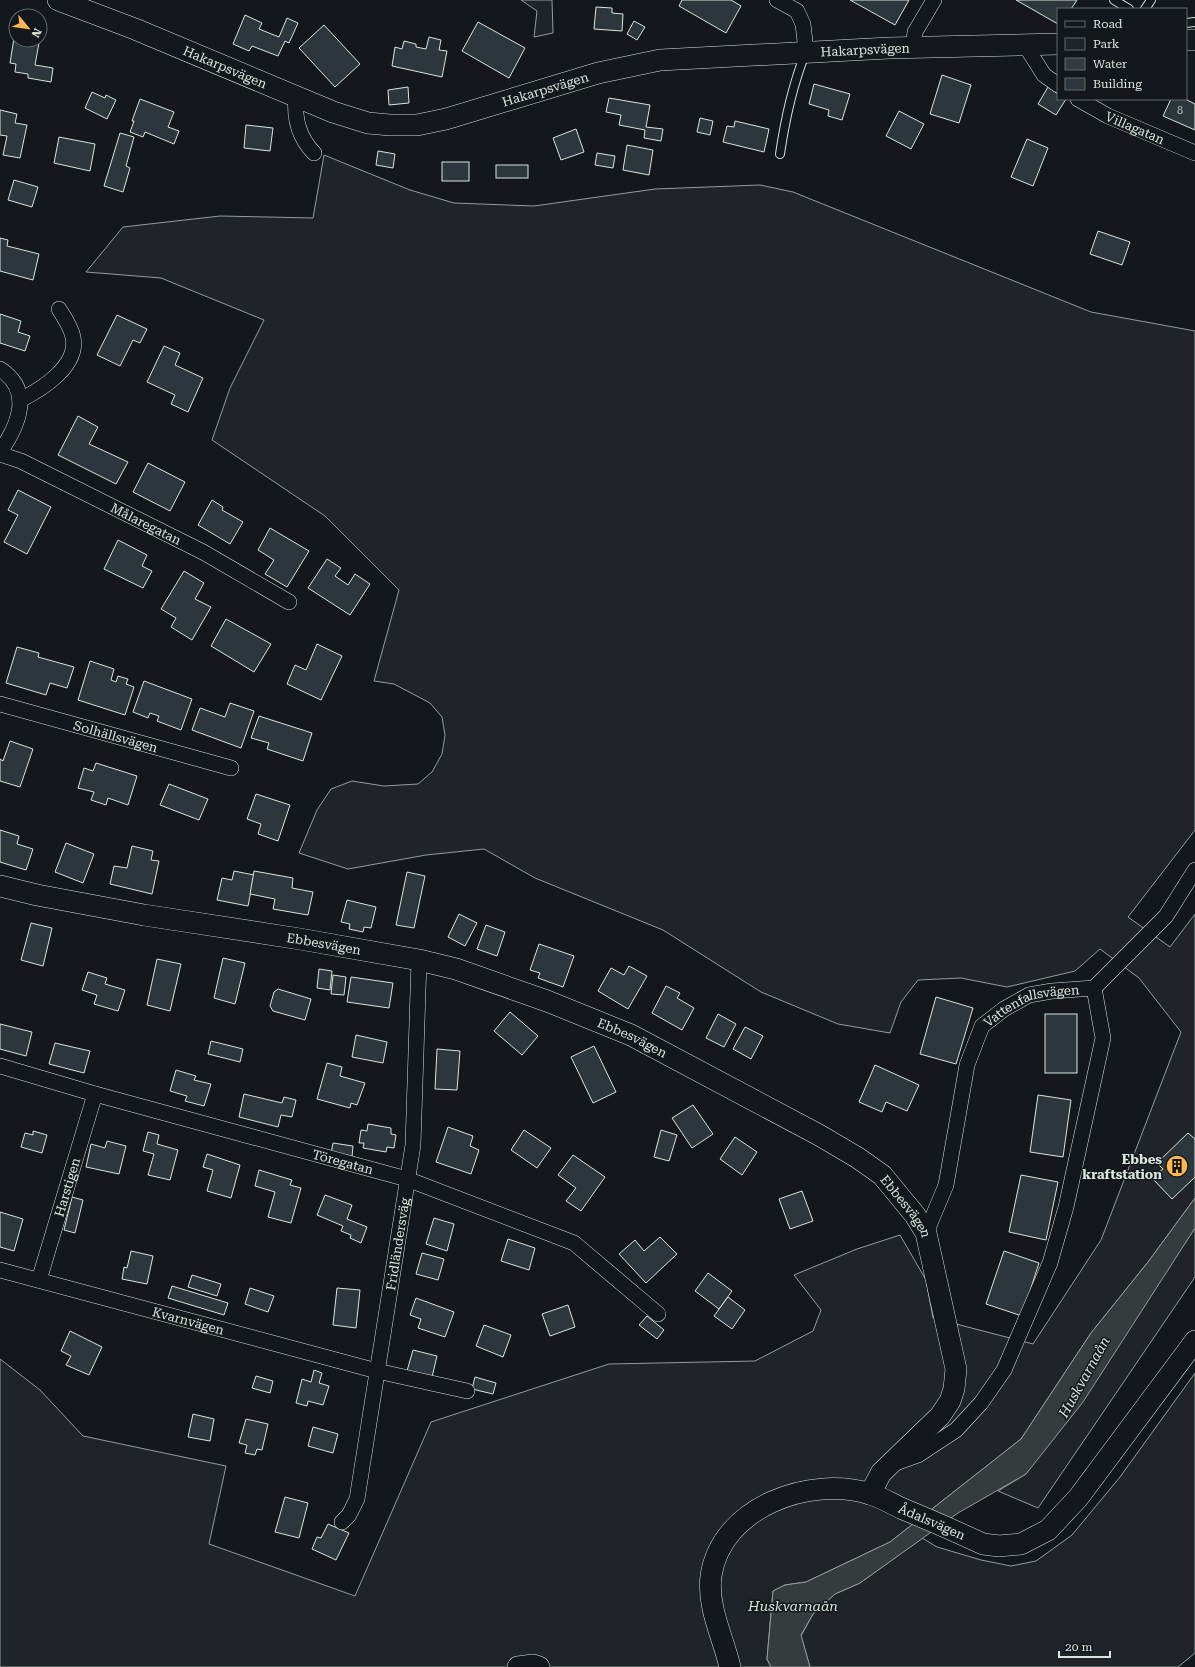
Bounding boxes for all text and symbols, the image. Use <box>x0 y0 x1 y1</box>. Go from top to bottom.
north arrow <box>8 8 48 48</box>
legend <box>1057 8 1187 100</box>
text: Road <box>1093 17 1123 31</box>
text: N <box>28 26 44 40</box>
text: Park <box>1093 37 1120 51</box>
street label: Hakarpsvägen <box>820 40 911 60</box>
street label: Hakarpsvägen <box>181 43 270 92</box>
text: Water <box>1093 57 1127 71</box>
street label: Hakarpsvägen <box>500 69 591 110</box>
text: Building <box>1093 77 1142 91</box>
house number: 8 <box>1177 104 1183 117</box>
street label: Villagatan <box>1103 109 1167 147</box>
street label: Målaregatan <box>108 500 184 548</box>
street label: Solhällsvägen <box>72 718 160 755</box>
street label: Ebbesvägen <box>286 930 363 958</box>
street label: Vattenfallsvägen <box>981 982 1080 1030</box>
street label: Ebbesvägen <box>595 1015 670 1061</box>
street label: Töregatan <box>311 1147 376 1178</box>
place label: Ebbes kraftstation <box>1082 1152 1162 1182</box>
building icon: Ebbes kraftstation <box>1164 1153 1190 1179</box>
street label: Harstigen <box>51 1155 84 1219</box>
street label: Ebbesvägen <box>877 1172 934 1239</box>
street label: Fridländersväg <box>383 1196 413 1291</box>
street label: Kvarnvägen <box>151 1304 226 1338</box>
water label: Huskvarnaån <box>1055 1333 1113 1421</box>
street label: Ådalsvägen <box>896 1500 968 1543</box>
water label: Huskvarnaån <box>747 1598 838 1614</box>
scale bar <box>1059 1633 1110 1659</box>
text: 20 m <box>1065 1640 1092 1654</box>

